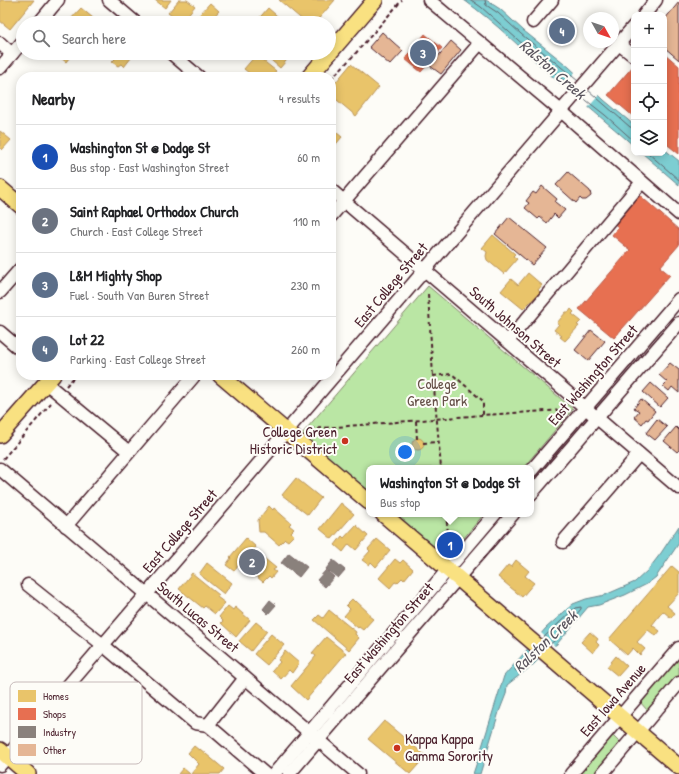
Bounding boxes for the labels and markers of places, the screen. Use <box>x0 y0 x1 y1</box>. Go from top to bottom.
pin: 4 <box>549 16 575 46</box>
pin: 3 <box>410 38 436 68</box>
place label: College Green Historic District <box>250 421 338 459</box>
marker: College Green Historic District <box>340 436 350 446</box>
pin: 1 <box>437 530 463 560</box>
pin: 2 <box>239 547 265 577</box>
place label: Kappa Kappa Gamma Sorority <box>405 728 493 766</box>
marker: Kappa Kappa Gamma Sorority <box>392 743 402 753</box>

